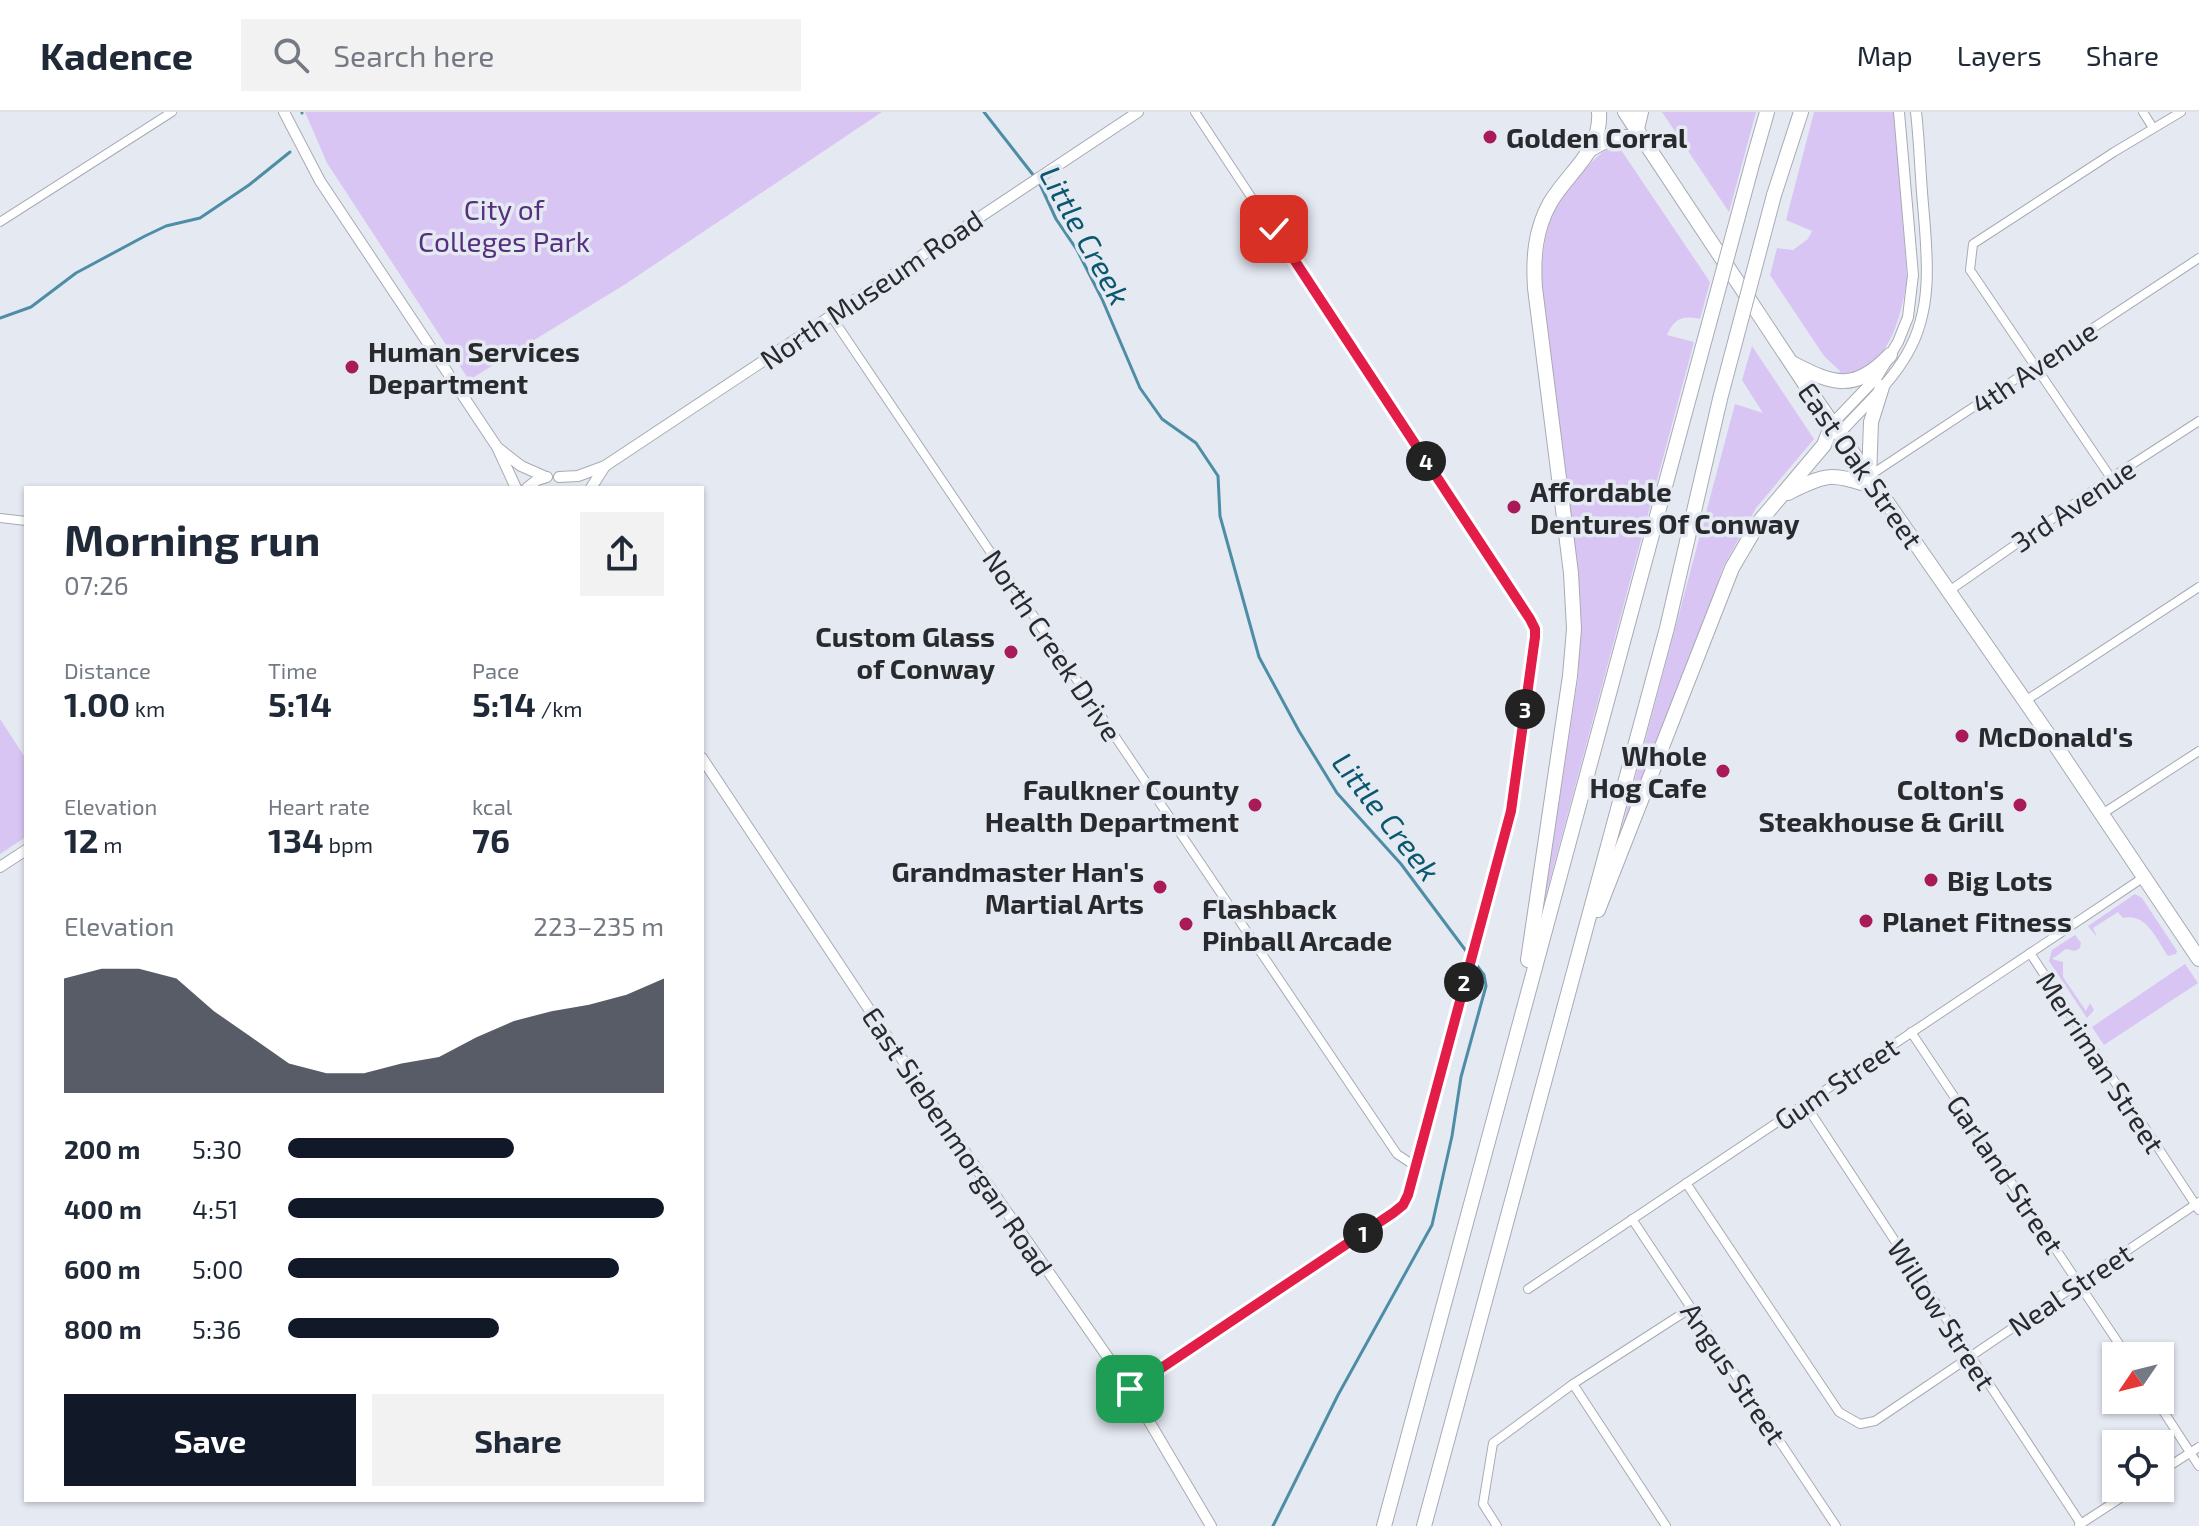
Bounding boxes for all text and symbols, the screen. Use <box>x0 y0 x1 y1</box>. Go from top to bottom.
search box <box>241 19 801 91</box>
text: Kadence <box>40 32 193 78</box>
icon: search <box>269 33 313 77</box>
text: Search here <box>333 37 494 73</box>
text: Map <box>1857 38 1913 72</box>
text: Layers <box>1957 38 2042 72</box>
text: Share <box>2086 38 2159 72</box>
place label: Golden Corral <box>1506 120 1688 154</box>
marker: Golden Corral <box>1481 128 1499 146</box>
water label: Little Creek <box>1033 159 1139 311</box>
park label: City of Colleges Park <box>418 192 590 258</box>
pin <box>1240 195 1308 263</box>
street label: North Museum Road <box>753 202 989 376</box>
icon: check <box>1252 207 1296 251</box>
street label: 4th Avenue <box>1965 313 2103 421</box>
place label: Human Services Department <box>368 334 580 400</box>
marker: Human Services Department <box>343 358 361 376</box>
street label: East Oak Street <box>1791 376 1931 554</box>
pin: 4 <box>1406 441 1446 481</box>
text: 4 <box>1419 448 1433 474</box>
street label: 3rd Avenue <box>2005 451 2141 559</box>
place label: Affordable Dentures Of Conway <box>1530 474 1800 540</box>
marker: Affordable Dentures Of Conway <box>1505 498 1523 516</box>
text: Morning run <box>64 512 320 565</box>
button: share <box>580 512 664 596</box>
street label: North Creek Drive <box>976 543 1130 747</box>
text: 07:26 <box>64 569 129 600</box>
place label: Custom Glass of Conway <box>815 619 995 685</box>
marker: Custom Glass of Conway <box>1002 643 1020 661</box>
text: Distance <box>64 657 151 683</box>
text: Time <box>268 657 317 683</box>
text: Pace <box>472 657 519 683</box>
text: 1.00 <box>64 683 130 724</box>
text: 5:14 <box>268 683 332 724</box>
text: 5:14 <box>472 683 536 724</box>
pin: 3 <box>1505 689 1545 729</box>
text: km <box>130 695 165 721</box>
text: /km <box>536 695 583 721</box>
text: 3 <box>1519 696 1531 722</box>
place label: McDonald's <box>1978 719 2133 753</box>
marker: McDonald's <box>1953 727 1971 745</box>
place label: Whole Hog Cafe <box>1589 738 1707 804</box>
water label: Little Creek <box>1326 744 1448 888</box>
marker: Whole Hog Cafe <box>1714 762 1732 780</box>
place label: Faulkner County Health Department <box>985 772 1239 838</box>
place label: Colton's Steakhouse & Grill <box>1758 772 2005 838</box>
text: Elevation <box>64 793 157 819</box>
text: Heart rate <box>268 793 370 819</box>
text: kcal <box>472 793 512 819</box>
marker: Faulkner County Health Department <box>1246 796 1264 814</box>
marker: Colton's Steakhouse & Grill <box>2011 796 2029 814</box>
text: 12 <box>64 819 98 860</box>
text: 134 <box>268 819 324 860</box>
text: 76 <box>472 819 510 860</box>
text: m <box>98 831 123 857</box>
text: bpm <box>324 831 373 857</box>
place label: Grandmaster Han's Martial Arts <box>892 854 1144 920</box>
place label: Big Lots <box>1947 863 2053 897</box>
marker: Big Lots <box>1922 871 1940 889</box>
marker: Grandmaster Han's Martial Arts <box>1151 878 1169 896</box>
place label: Flashback Pinball Arcade <box>1202 891 1392 957</box>
place label: Planet Fitness <box>1882 904 2072 938</box>
text: Elevation <box>64 910 174 941</box>
text: 223–235 m <box>533 910 664 941</box>
marker: Planet Fitness <box>1857 912 1875 930</box>
marker: Flashback Pinball Arcade <box>1177 915 1195 933</box>
pin: 2 <box>1444 962 1484 1002</box>
street label: Merriman Street <box>2030 965 2172 1159</box>
text: 2 <box>1458 969 1470 995</box>
street label: East Siebenmorgan Road <box>855 1000 1061 1282</box>
street label: Gum Street <box>1768 1029 1904 1137</box>
street label: Garland Street <box>1940 1088 2072 1260</box>
text: 200 m <box>64 1133 140 1164</box>
text: 5:30 <box>192 1133 242 1164</box>
text: 400 m <box>64 1193 142 1224</box>
text: 4:51 <box>192 1193 238 1224</box>
pin: 1 <box>1343 1213 1383 1253</box>
text: 1 <box>1358 1220 1368 1246</box>
street label: Willow Street <box>1881 1232 2003 1396</box>
street label: Neal Street <box>2002 1235 2138 1343</box>
text: 600 m <box>64 1253 141 1284</box>
text: 5:00 <box>192 1253 243 1284</box>
street label: Angus Street <box>1674 1296 1794 1450</box>
text: 800 m <box>64 1313 142 1344</box>
text: 5:36 <box>192 1313 241 1344</box>
north arrow <box>2102 1342 2174 1414</box>
map controls <box>2102 1342 2174 1502</box>
pin <box>1096 1355 1164 1423</box>
icon: arrive <box>1108 1367 1152 1411</box>
button: Save <box>64 1394 356 1486</box>
button: Share <box>372 1394 664 1486</box>
button: locate <box>2102 1430 2174 1502</box>

